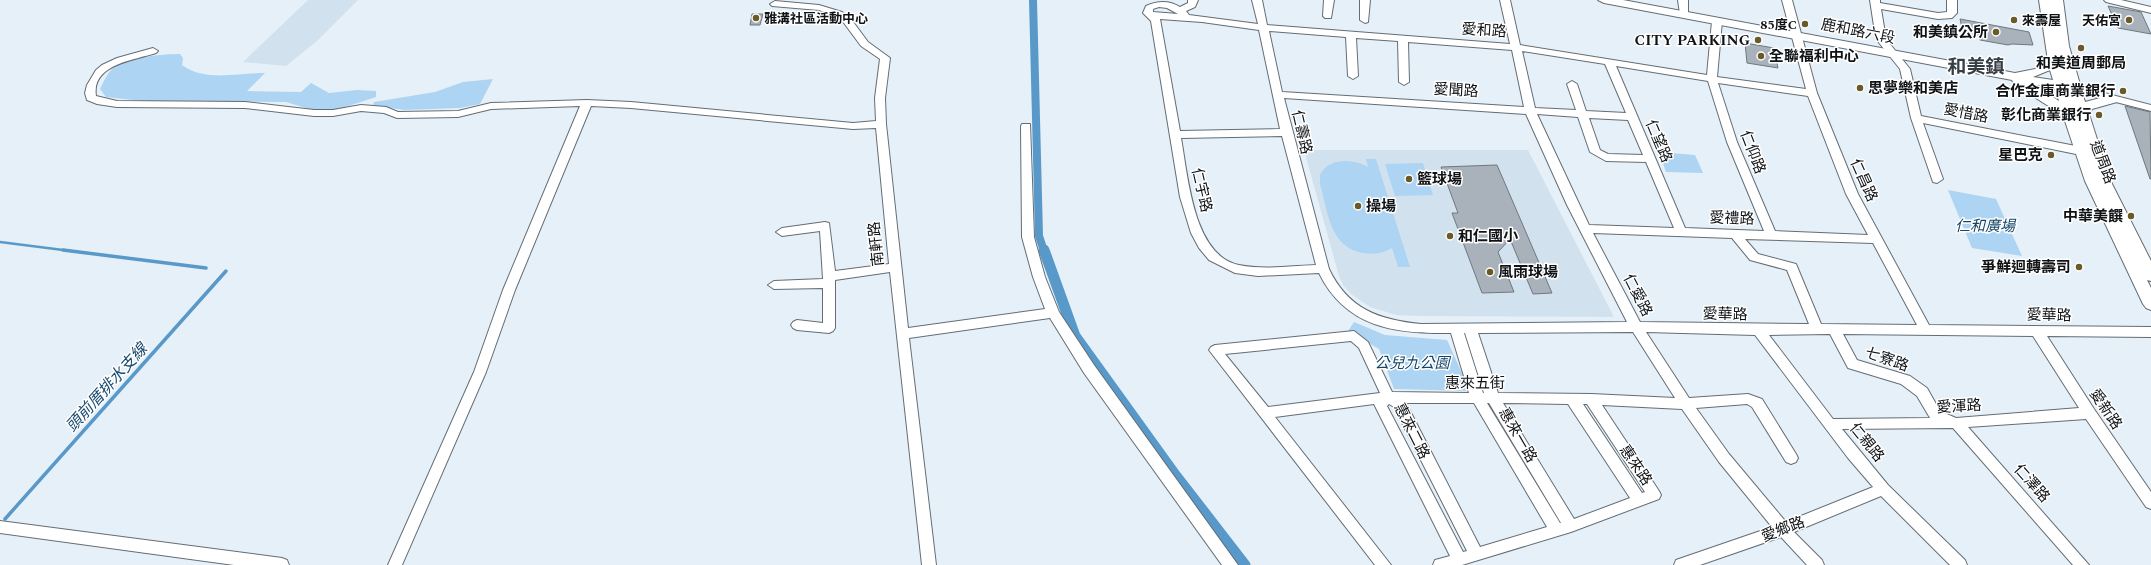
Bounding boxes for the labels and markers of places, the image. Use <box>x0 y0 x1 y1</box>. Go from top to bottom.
place label: 雅溝社區活動中心 <box>764 9 868 29</box>
place label: 來壽屋 <box>2022 11 2061 31</box>
place label: 天佑宮 <box>2082 11 2121 31</box>
marker: 雅溝社區活動中心 <box>751 13 761 23</box>
place label: 85度C <box>1760 15 1797 35</box>
marker: 來壽屋 <box>2009 15 2019 25</box>
marker: 天佑宮 <box>2124 15 2134 25</box>
marker: 85度C <box>1800 19 1810 29</box>
place label: 和美鎮公所 <box>1913 21 1988 44</box>
marker: 和美鎮公所 <box>1991 27 2001 37</box>
place label: CITY PARKING <box>1635 29 1750 52</box>
marker: CITY PARKING <box>1753 35 1763 45</box>
marker: 和美道周郵局 <box>2076 43 2086 53</box>
place label: 全聯福利中心 <box>1769 45 1859 68</box>
marker: 全聯福利中心 <box>1756 51 1766 61</box>
place label: 和美道周郵局 <box>2036 52 2126 75</box>
place label: 思夢樂和美店 <box>1868 77 1958 100</box>
place label: 合作金庫商業銀行 <box>1995 80 2115 103</box>
marker: 思夢樂和美店 <box>1855 83 1865 93</box>
marker: 合作金庫商業銀行 <box>2118 86 2128 96</box>
place label: 彰化商業銀行 <box>2001 104 2091 127</box>
marker: 彰化商業銀行 <box>2094 110 2104 120</box>
place label: 星巴克 <box>1998 144 2043 167</box>
marker: 星巴克 <box>2046 150 2056 160</box>
place label: 籃球場 <box>1417 168 1462 191</box>
marker: 籃球場 <box>1404 174 1414 184</box>
place label: 操場 <box>1366 195 1396 218</box>
marker: 操場 <box>1353 201 1363 211</box>
place label: 中華美饌 <box>2063 205 2123 228</box>
marker: 中華美饌 <box>2126 211 2136 221</box>
place label: 和仁國小 <box>1458 225 1519 248</box>
marker: 和仁國小 <box>1445 231 1455 241</box>
place label: 爭鮮迴轉壽司 <box>1981 256 2071 279</box>
place label: 風雨球場 <box>1498 261 1558 284</box>
marker: 爭鮮迴轉壽司 <box>2074 262 2084 272</box>
marker: 風雨球場 <box>1485 267 1495 277</box>

